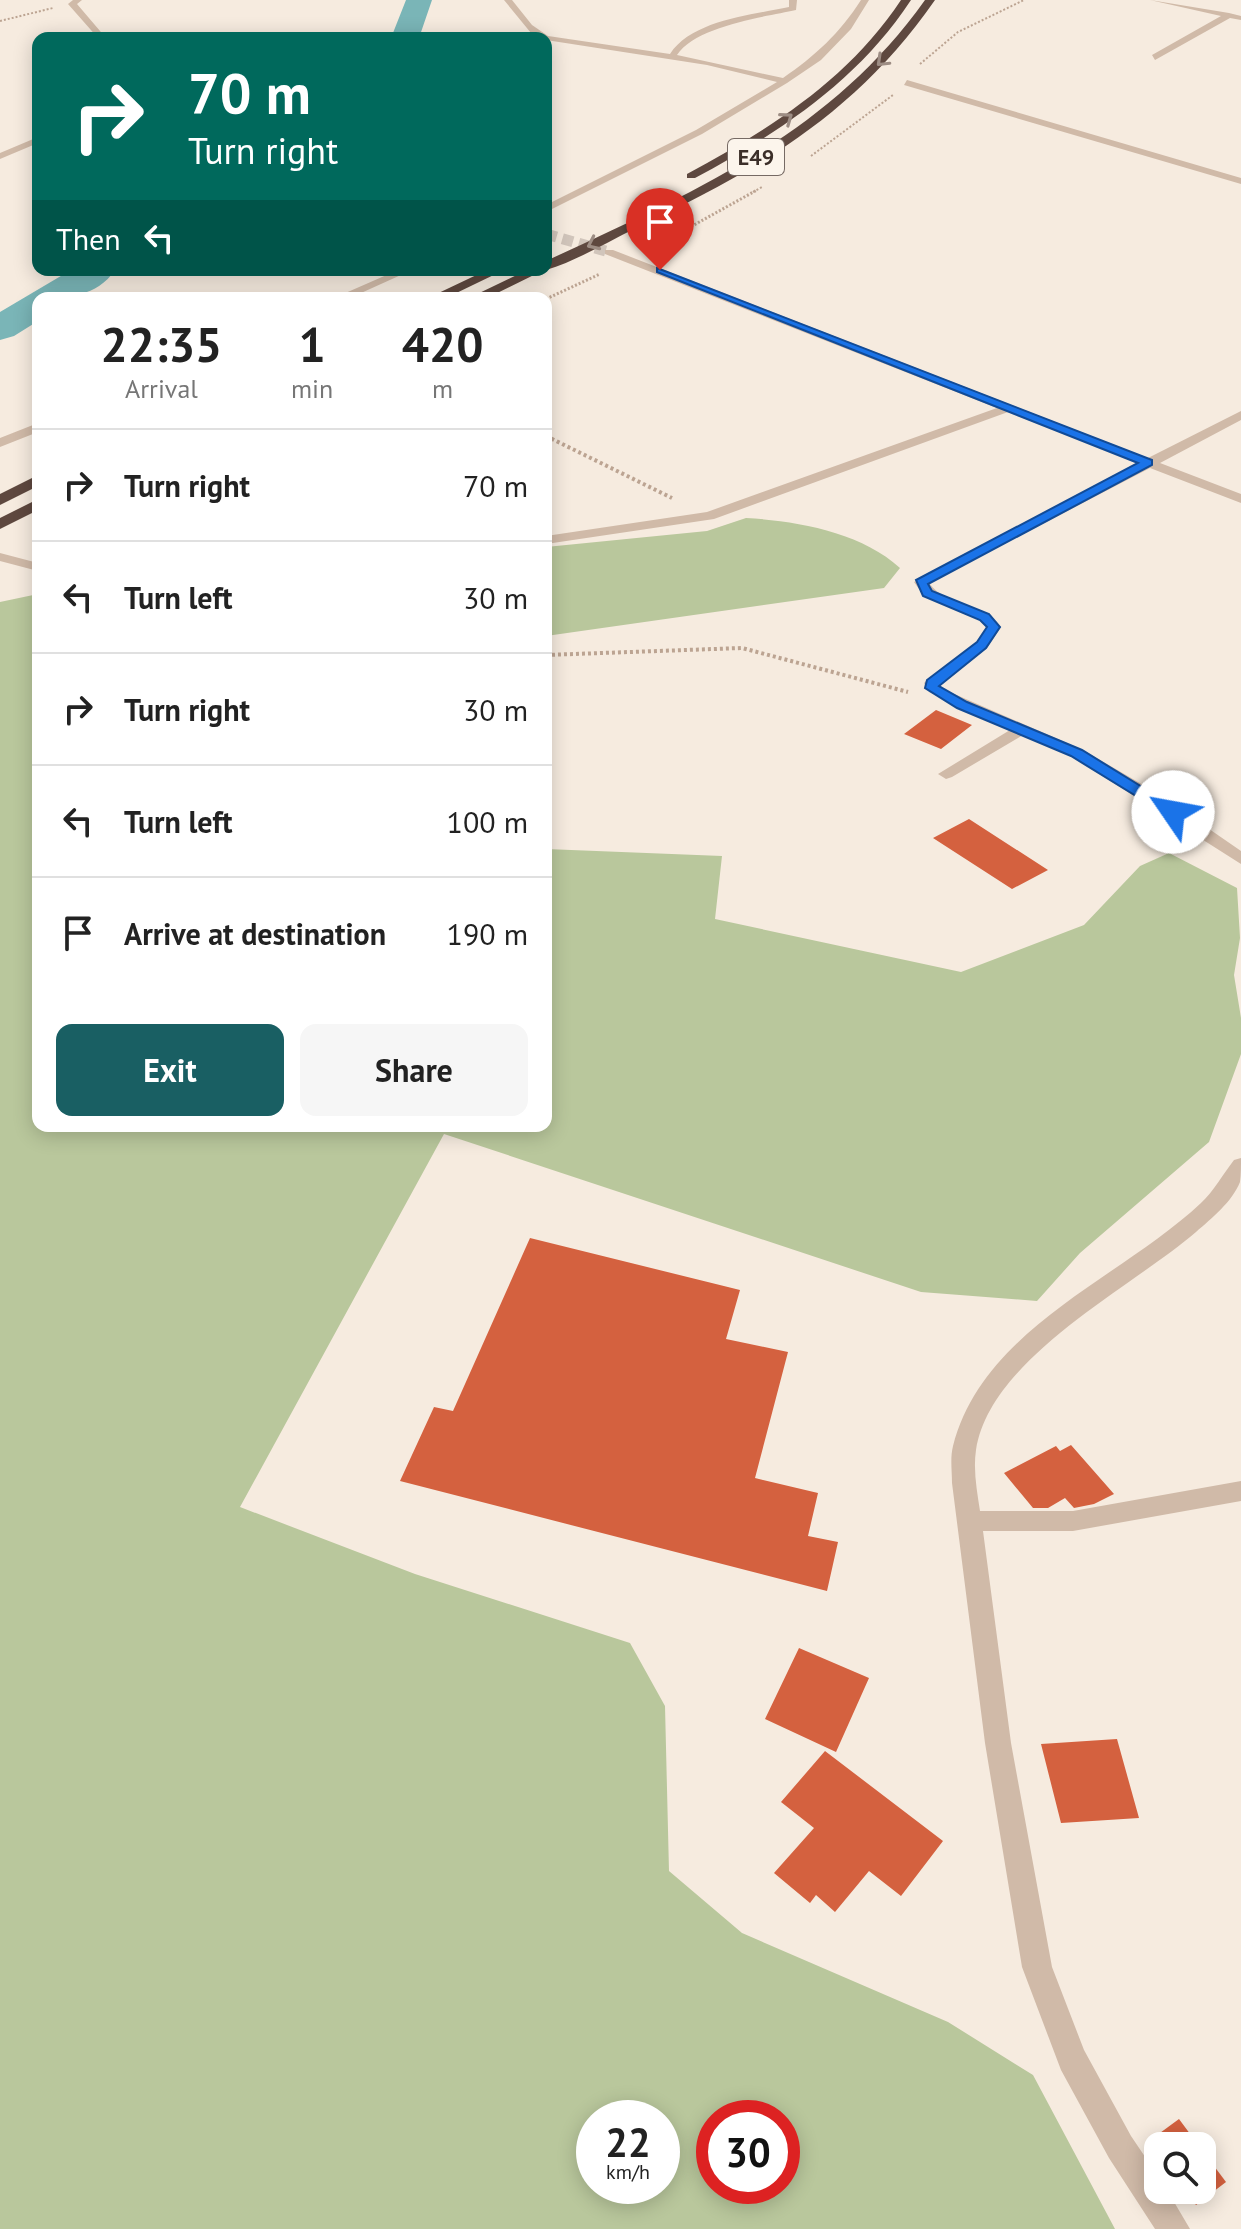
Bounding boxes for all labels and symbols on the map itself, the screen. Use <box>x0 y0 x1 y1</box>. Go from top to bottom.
one-way arrow <box>877 52 892 66</box>
one-way arrow <box>778 113 792 128</box>
road number: E49 <box>728 139 784 175</box>
pin <box>626 188 694 270</box>
one-way arrow <box>587 234 601 250</box>
position arrow <box>1131 770 1215 854</box>
speed limit sign: 30 <box>696 2100 800 2204</box>

